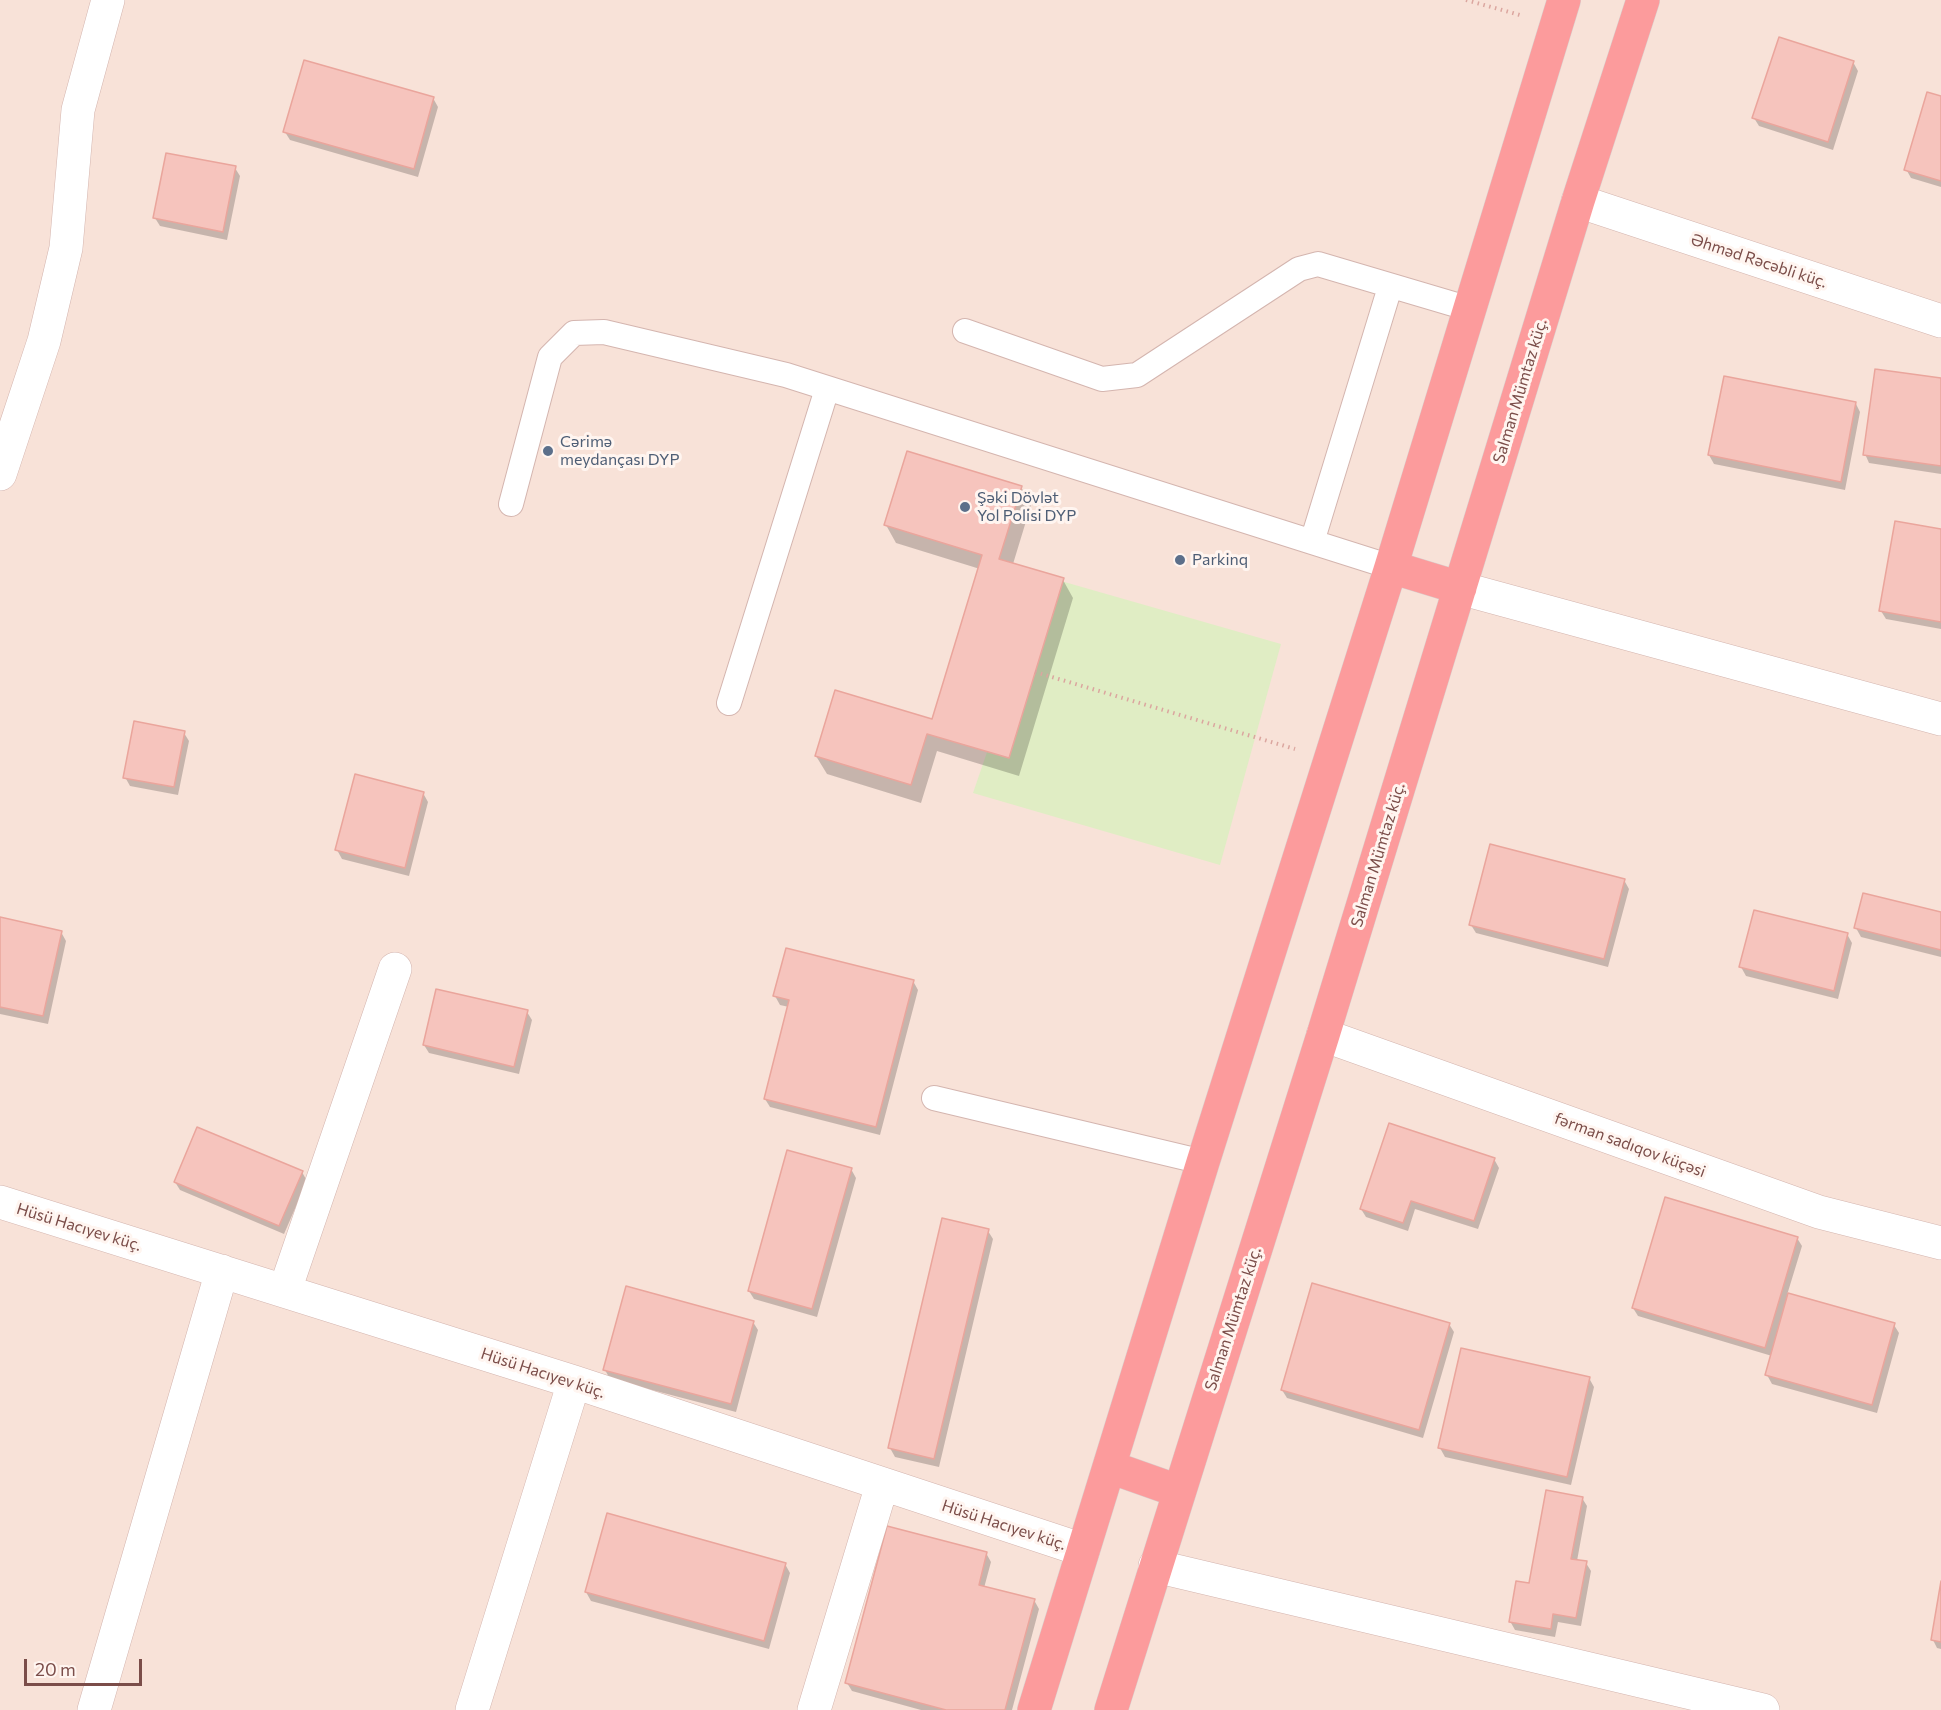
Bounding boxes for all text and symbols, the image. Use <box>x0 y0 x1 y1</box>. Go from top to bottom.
street label: Əhməd Rəcəbli küç. <box>1689 230 1829 292</box>
street label: Salman Mümtaz küç. <box>1489 317 1551 465</box>
place label: Cərimə meydançası DYP <box>560 432 679 470</box>
marker: Cərimə meydançası DYP <box>541 444 555 458</box>
place label: Şəki Dövlət Yol Polisi DYP <box>977 488 1076 526</box>
marker: Şəki Dövlət Yol Polisi DYP <box>958 500 972 514</box>
place label: Parkinq <box>1192 550 1248 570</box>
marker: Parkinq <box>1173 553 1187 567</box>
street label: Salman Mümtaz küç. <box>1347 781 1409 929</box>
street label: fərman sadıqov küçəsi <box>1552 1109 1708 1181</box>
street label: Hüsü Hacıyev küç. <box>14 1199 144 1255</box>
street label: Salman Mümtaz küç. <box>1201 1245 1265 1393</box>
street label: Hüsü Hacıyev küç. <box>479 1344 607 1402</box>
street label: Hüsü Hacıyev küç. <box>940 1496 1068 1554</box>
scale bar <box>27 1647 146 1685</box>
text: 20 m <box>35 1658 76 1680</box>

